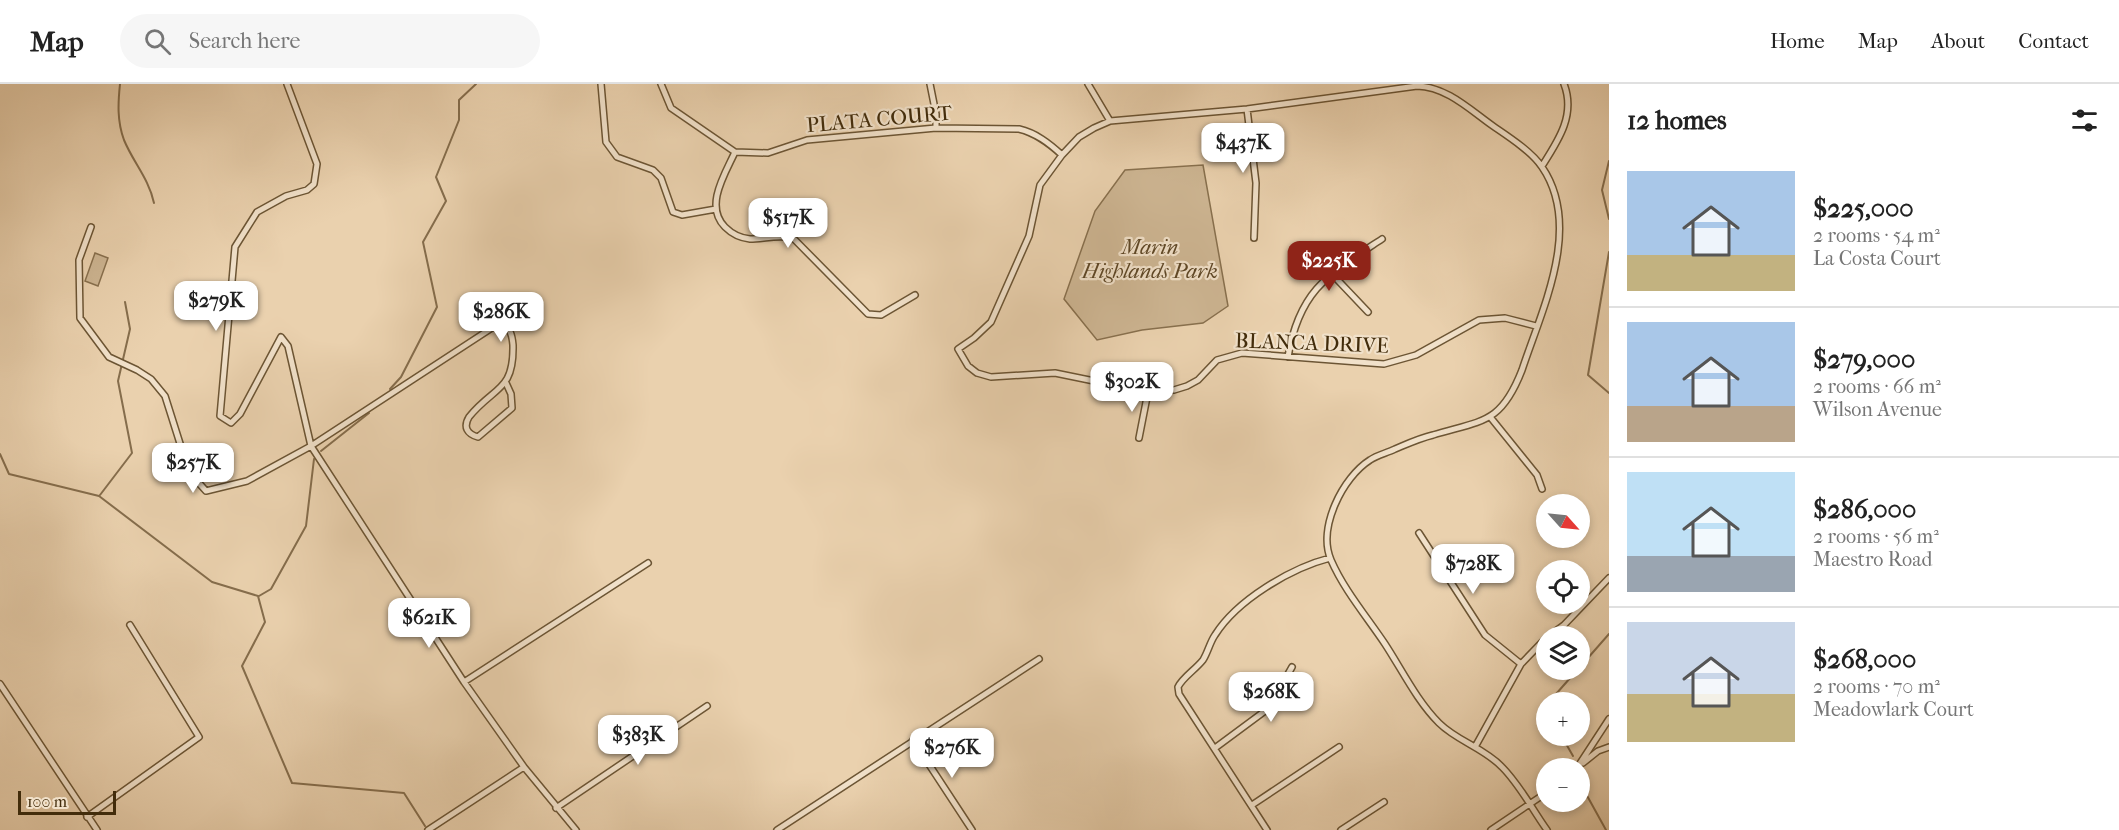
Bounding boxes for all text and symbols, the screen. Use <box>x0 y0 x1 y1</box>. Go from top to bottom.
search box <box>120 14 540 68</box>
text: Map <box>30 25 84 58</box>
icon: search <box>141 25 174 58</box>
text: Search here <box>189 28 300 54</box>
text: Home <box>1770 29 1825 53</box>
text: Map <box>1858 29 1898 53</box>
text: About <box>1931 29 1985 53</box>
text: Contact <box>2018 29 2089 53</box>
street label: PLATA COURT <box>805 101 954 137</box>
icon: filters <box>2068 104 2101 137</box>
text: 12 homes <box>1627 105 1727 136</box>
pin: $437K <box>1201 123 1285 174</box>
text: $437K <box>1215 131 1271 154</box>
text: $225,000 <box>1813 193 1914 224</box>
icon: home <box>1675 195 1747 267</box>
pin: $517K <box>746 198 830 249</box>
text: $517K <box>763 206 813 229</box>
text: 2 rooms · 54 m² <box>1813 224 1940 247</box>
park label: Marin Highlands Park <box>1081 235 1218 283</box>
pin: $225K <box>1287 241 1371 292</box>
text: La Costa Court <box>1813 247 1941 270</box>
text: $225K <box>1302 249 1356 272</box>
pin: $279K <box>174 281 258 332</box>
text: $279K <box>188 289 244 312</box>
pin: $286K <box>459 292 543 343</box>
text: $286K <box>473 300 529 323</box>
street label: BLANCA DRIVE <box>1235 328 1389 358</box>
text: $279,000 <box>1813 344 1915 375</box>
icon: home <box>1675 346 1747 418</box>
pin: $302K <box>1090 362 1174 413</box>
text: $302K <box>1104 370 1160 393</box>
text: 2 rooms · 66 m² <box>1813 375 1941 398</box>
text: Wilson Avenue <box>1813 398 1942 421</box>
pin: $257K <box>151 443 235 494</box>
text: $257K <box>166 451 220 474</box>
north arrow <box>1536 494 1590 548</box>
map controls <box>1536 494 1590 812</box>
text: $286,000 <box>1813 494 1916 525</box>
icon: home <box>1675 496 1747 568</box>
text: 2 rooms · 56 m² <box>1813 525 1939 548</box>
pin: $728K <box>1431 544 1515 595</box>
text: Maestro Road <box>1813 548 1932 571</box>
text: $728K <box>1445 552 1501 575</box>
button: locate <box>1536 560 1590 614</box>
pin: $621K <box>387 598 471 649</box>
text: $621K <box>402 606 456 629</box>
button: layers <box>1536 626 1590 680</box>
text: $268,000 <box>1813 644 1916 675</box>
icon: home <box>1675 646 1747 718</box>
pin: $268K <box>1229 672 1313 723</box>
text: 2 rooms · 70 m² <box>1813 675 1940 698</box>
text: $268K <box>1243 680 1299 703</box>
button: + <box>1536 692 1590 746</box>
text: Meadowlark Court <box>1813 698 1974 721</box>
pin: $383K <box>596 715 680 766</box>
text: $383K <box>612 723 664 746</box>
pin: $276K <box>910 728 994 779</box>
text: $276K <box>924 736 980 759</box>
button: − <box>1536 758 1590 812</box>
scale bar <box>18 788 116 816</box>
text: 100 m <box>27 792 67 811</box>

